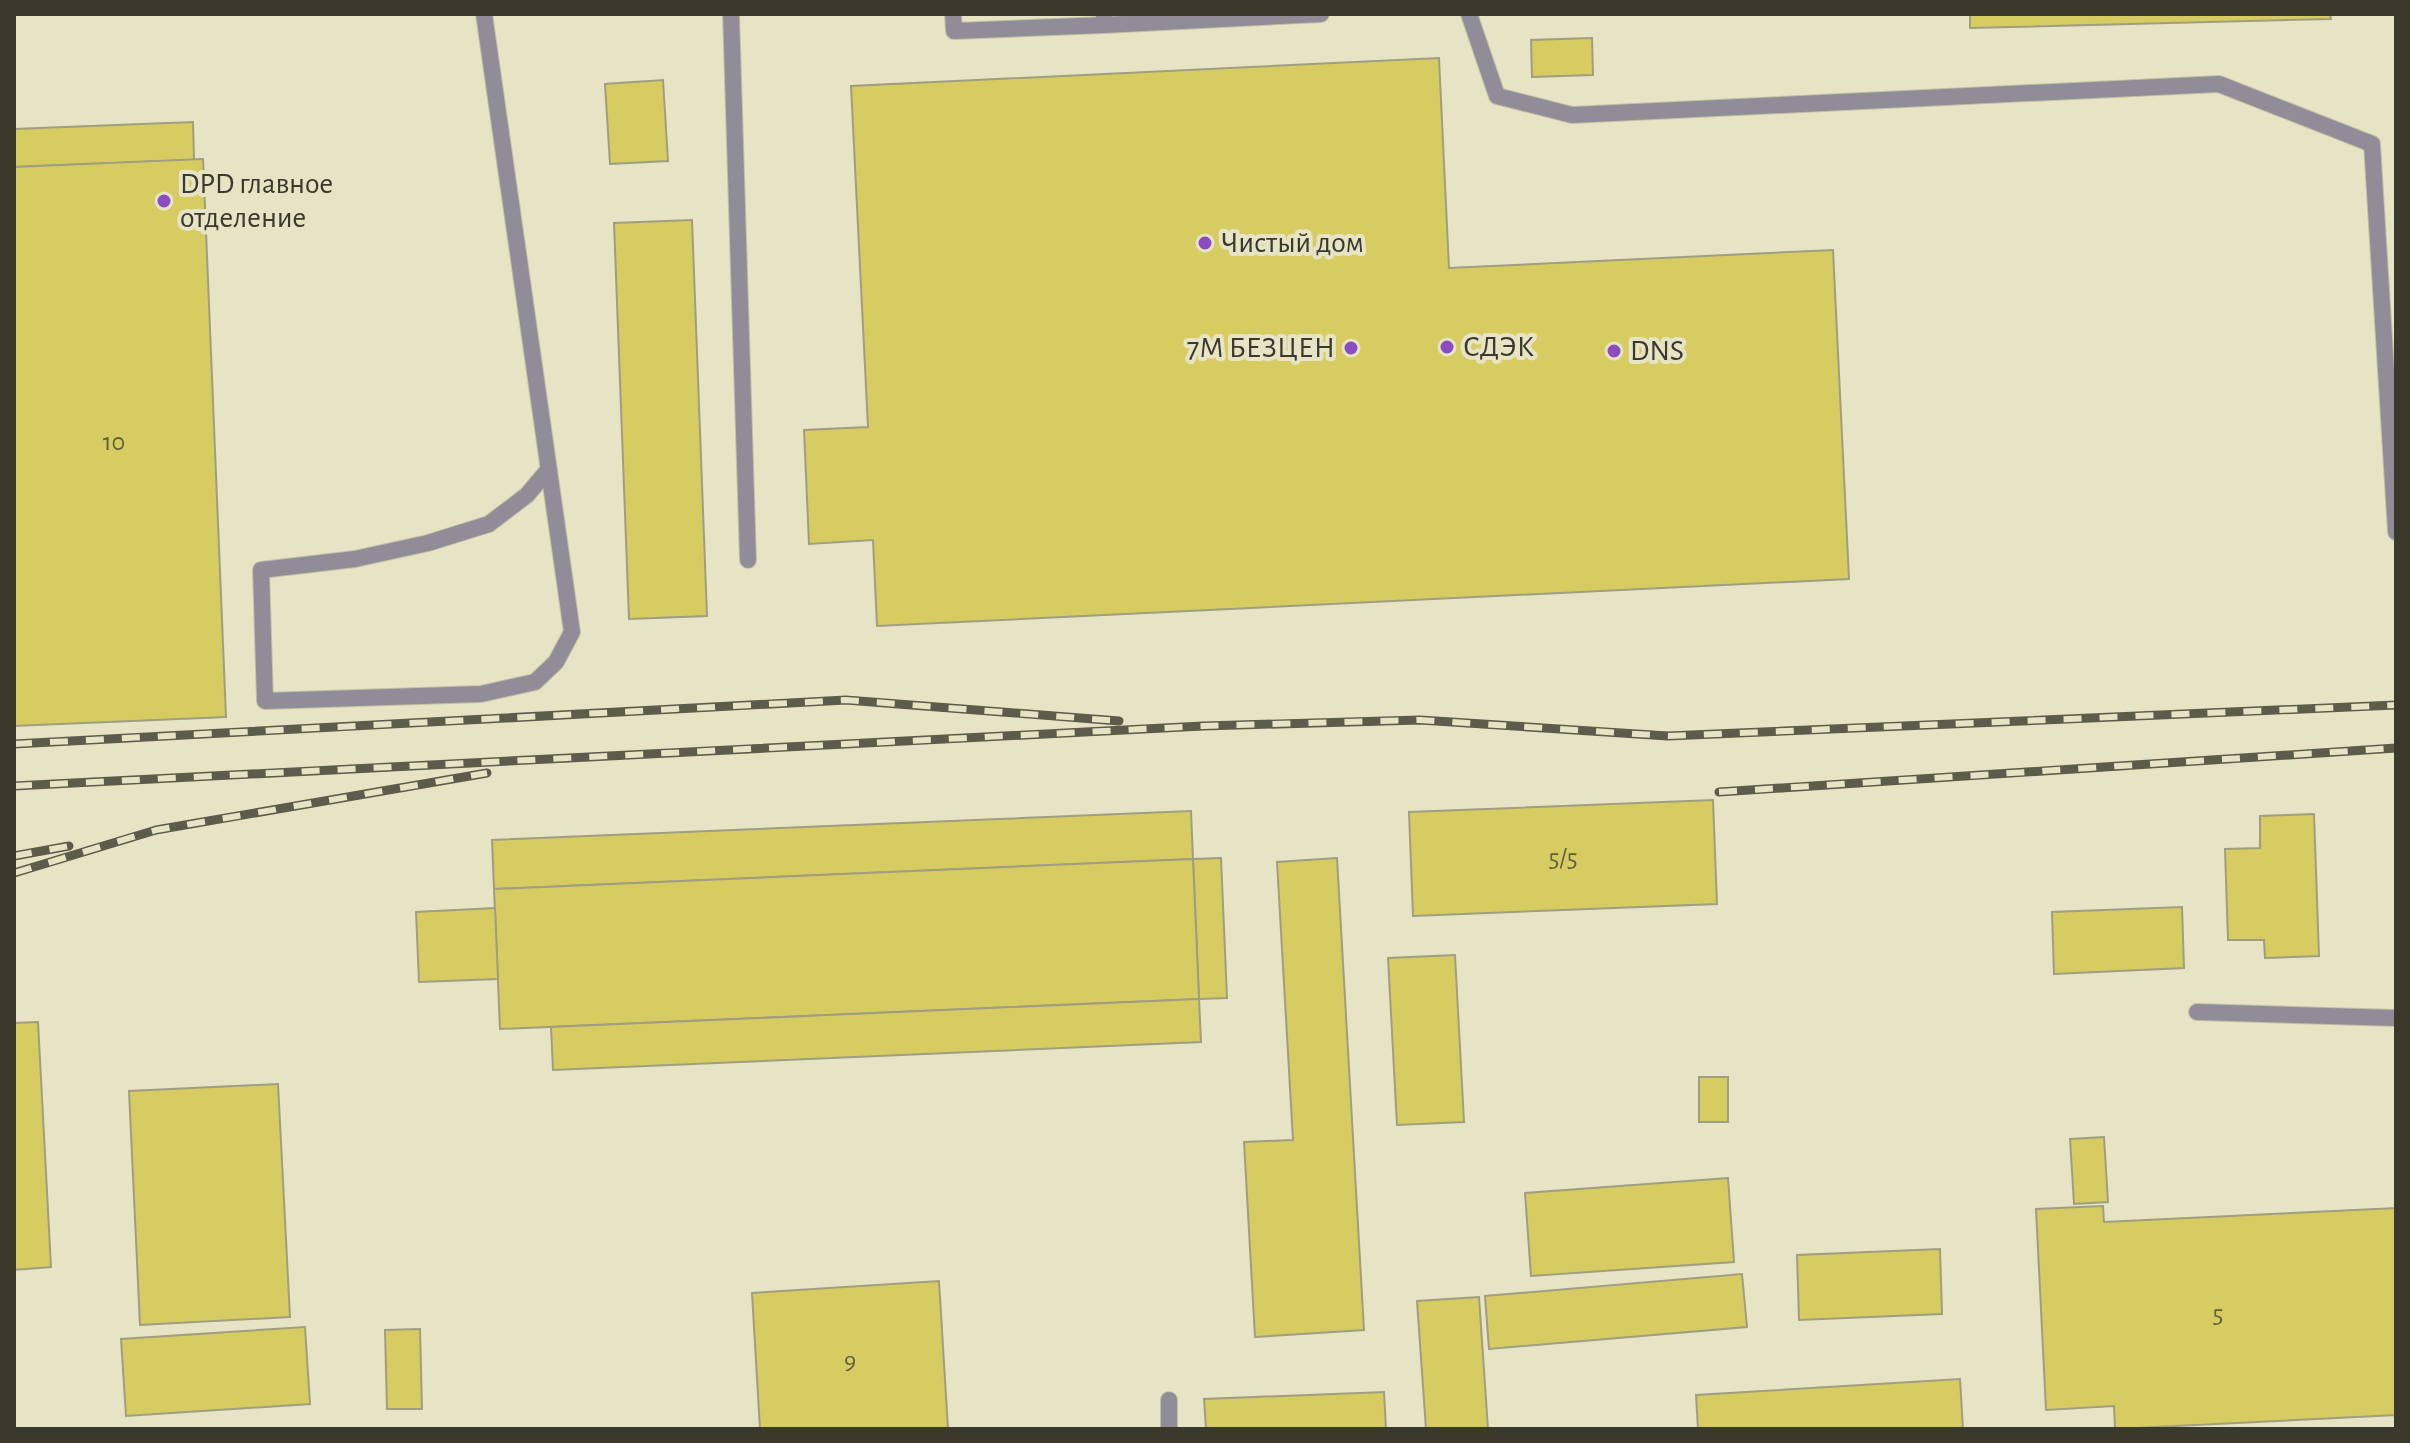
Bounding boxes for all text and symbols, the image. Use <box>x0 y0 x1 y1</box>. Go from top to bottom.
place label: DPD главное отделение <box>180 169 333 233</box>
marker: DPD главное отделение <box>155 192 173 210</box>
place label: Чистый дом <box>1221 228 1364 258</box>
marker: Чистый дом <box>1196 234 1214 252</box>
place label: СДЭК <box>1463 332 1534 362</box>
place label: 7М БЕЗЦЕН <box>1187 333 1335 363</box>
place label: DNS <box>1630 336 1684 366</box>
marker: СДЭК <box>1438 338 1456 356</box>
marker: 7М БЕЗЦЕН <box>1342 339 1360 357</box>
marker: DNS <box>1605 342 1623 360</box>
house number: 10 <box>103 429 125 455</box>
house number: 5/5 <box>1548 845 1578 871</box>
house number: 5 <box>2213 1301 2223 1327</box>
house number: 9 <box>844 1348 856 1374</box>

